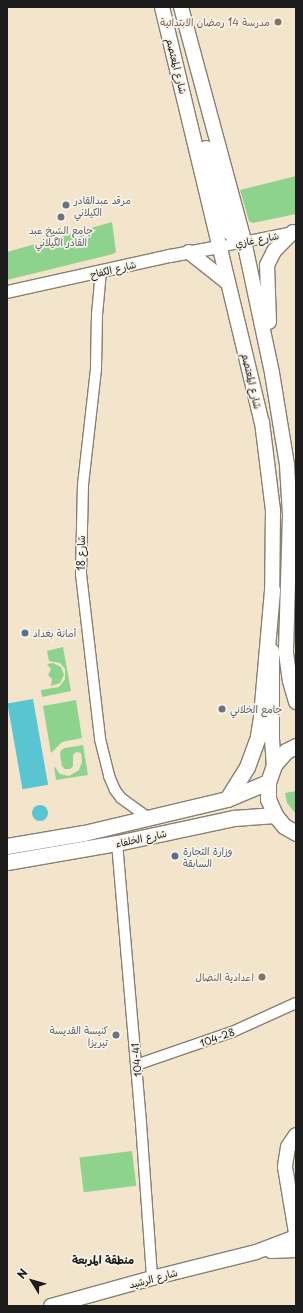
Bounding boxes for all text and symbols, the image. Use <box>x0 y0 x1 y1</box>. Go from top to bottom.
place label: مدرسة 14 رمضان الابتدائية <box>160 16 270 28</box>
marker: مدرسة 14 رمضان الابتدائية <box>273 17 283 27</box>
street label: شارع المعتصم <box>164 37 190 95</box>
place label: مرقد عبدالقادر الكيلاني <box>74 193 131 216</box>
marker: مرقد عبدالقادر الكيلاني <box>61 200 71 210</box>
marker: جامع الشيخ عبد القادر الگيلاني <box>56 212 66 222</box>
place label: جامع الشيخ عبد القادر الگيلاني <box>29 223 93 246</box>
street label: شارع غازي <box>234 229 280 249</box>
street label: شارع الكفاح <box>89 258 137 280</box>
street label: شارع المعتصم <box>240 352 264 410</box>
street label: شارع 18 <box>75 535 87 571</box>
place label: أمانة بغداد <box>33 627 76 639</box>
marker: أمانة بغداد <box>20 628 30 638</box>
place label: جامع الخلاني <box>230 703 282 715</box>
marker: جامع الخلاني <box>217 704 227 714</box>
street label: شارع الخلفاء <box>114 827 168 849</box>
place label: وزارة التجارة السابقة <box>183 844 232 868</box>
marker: وزارة التجارة السابقة <box>170 851 180 861</box>
place label: اعدادية النضال <box>195 971 254 983</box>
marker: اعدادية النضال <box>257 972 267 982</box>
place label: كنيسة القديسة تيريزا <box>50 1023 108 1046</box>
street label: 104-28 <box>198 1025 236 1049</box>
marker: كنيسة القديسة تيريزا <box>111 1030 121 1040</box>
street label: 104-41 <box>129 1043 143 1077</box>
district label: منطقة المربعة <box>72 1253 134 1267</box>
north arrow <box>12 1261 52 1301</box>
text: N <box>13 1265 31 1282</box>
street label: شارع الرشيد <box>127 1266 179 1290</box>

